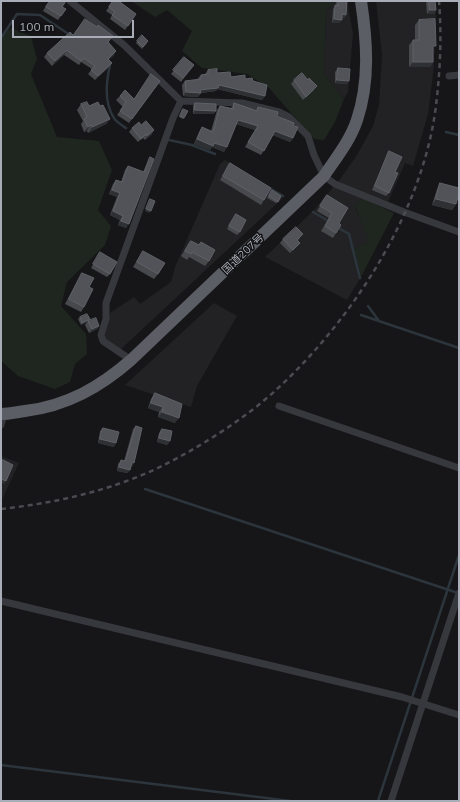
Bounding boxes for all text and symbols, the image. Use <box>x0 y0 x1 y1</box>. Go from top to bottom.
scale bar <box>14 12 136 38</box>
text: 100 m <box>19 19 54 34</box>
street label: 国道207号 <box>219 231 267 277</box>

